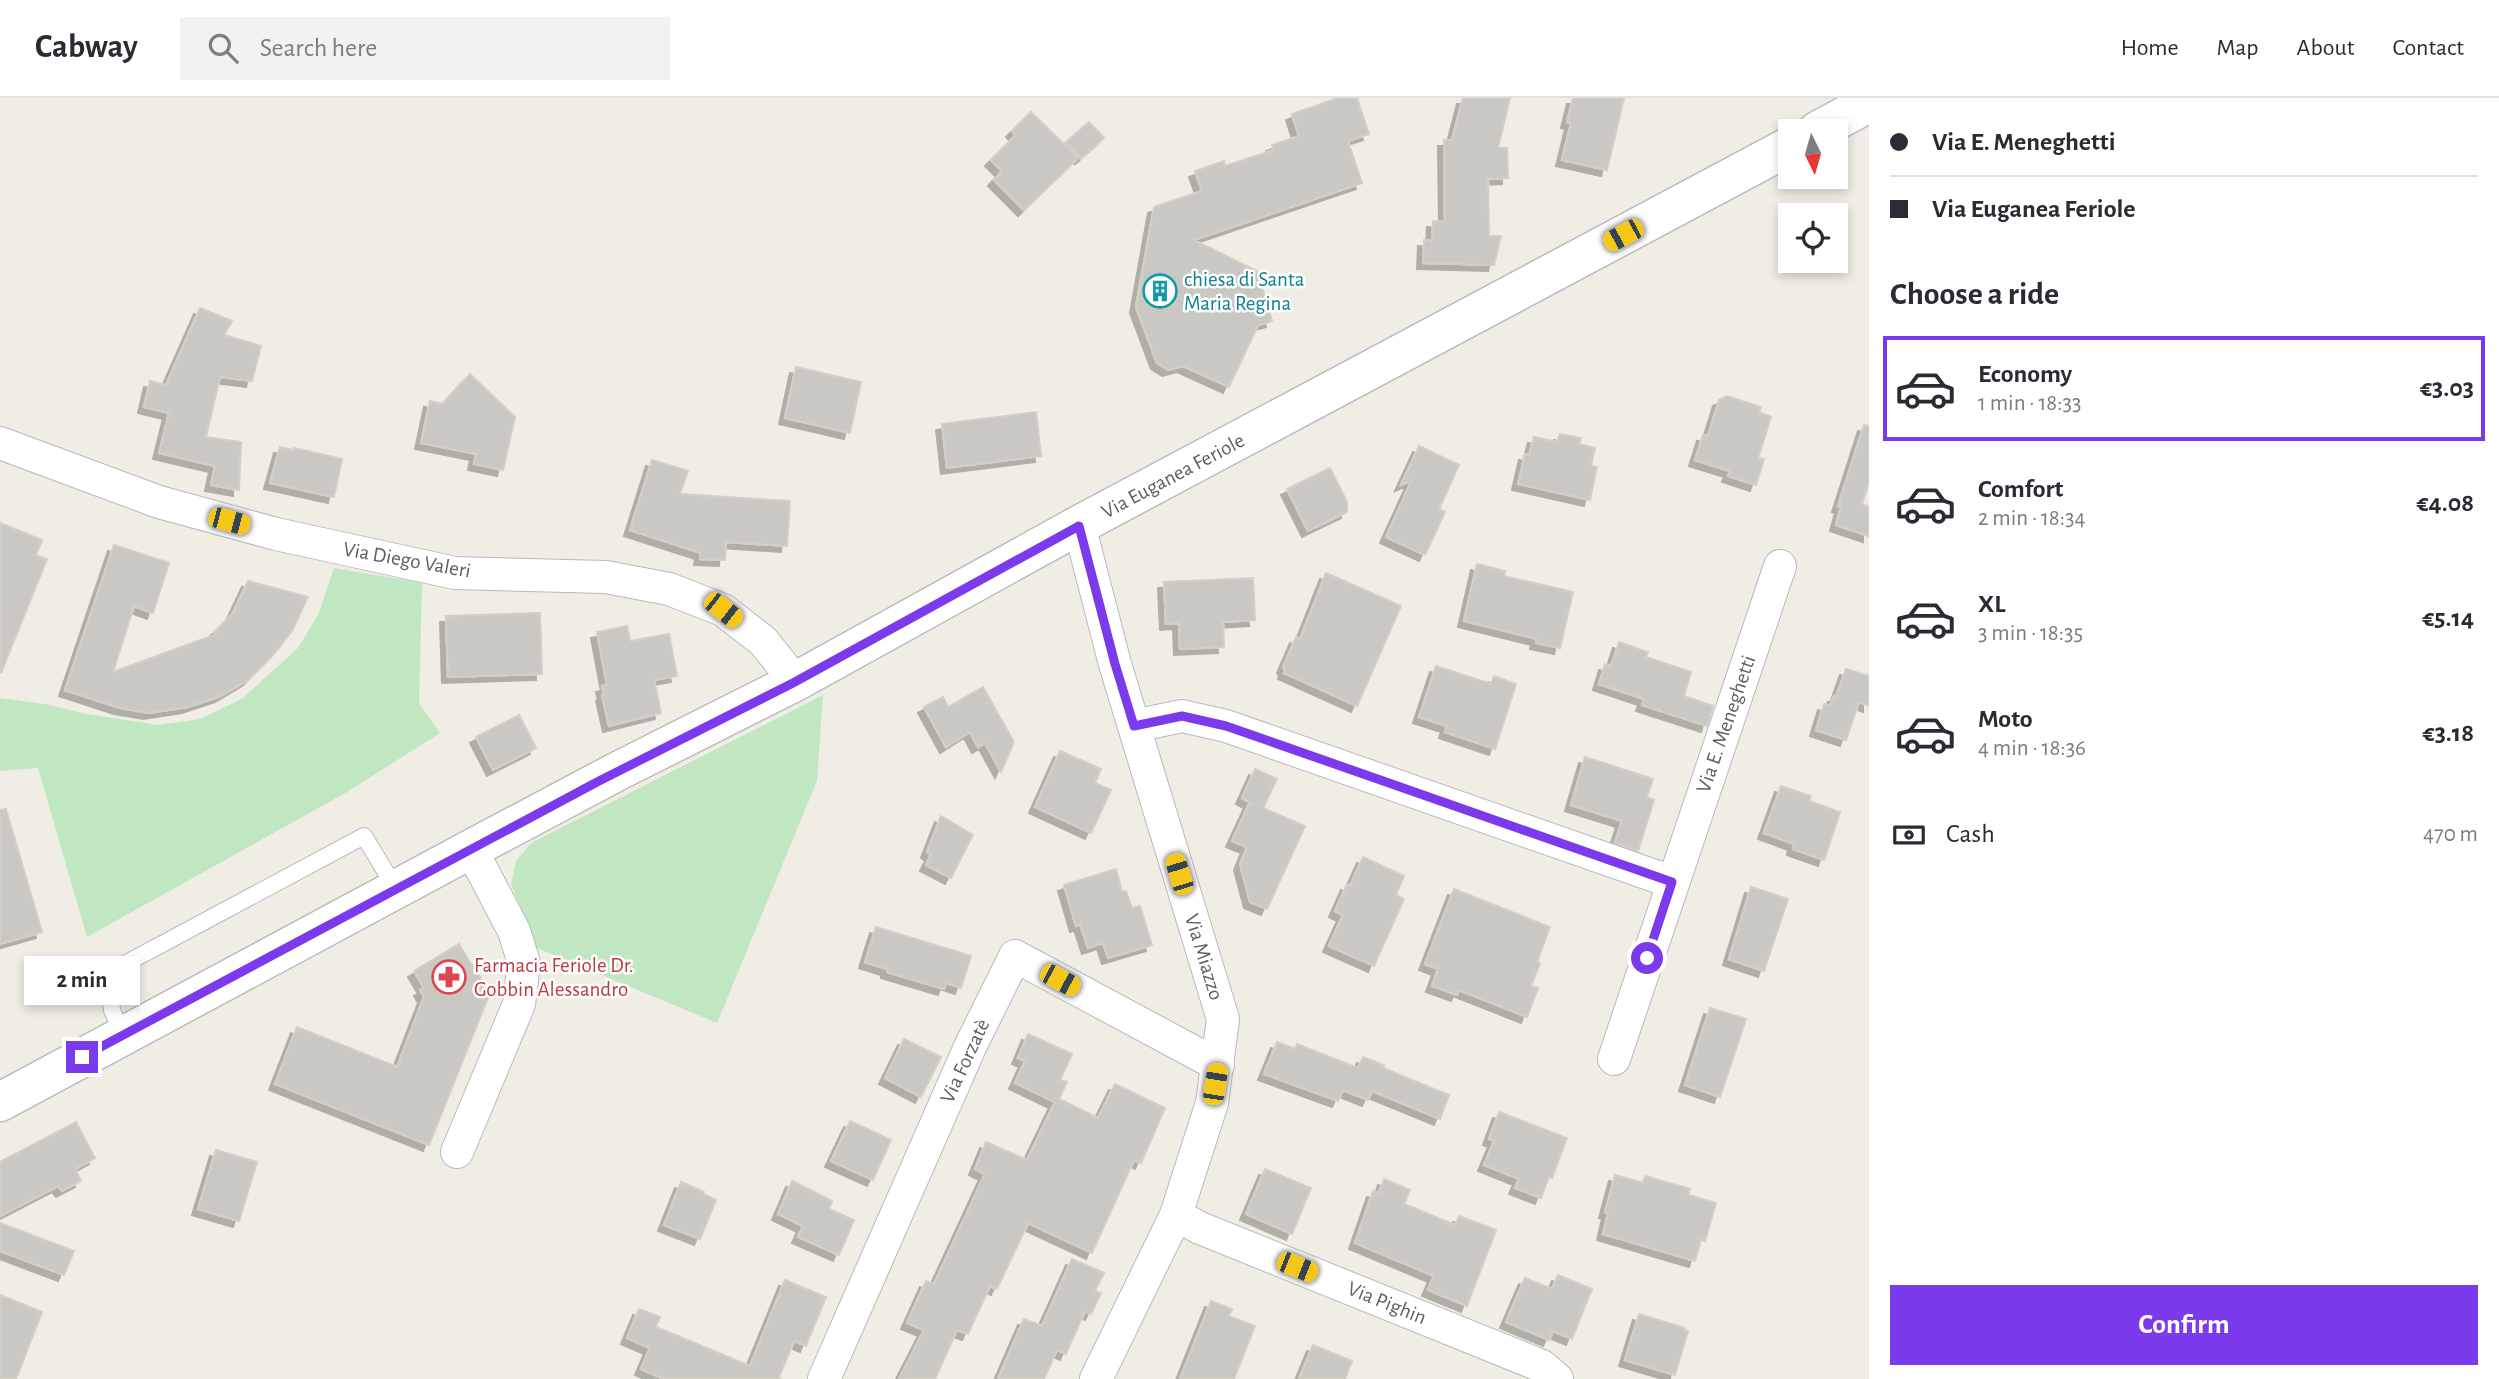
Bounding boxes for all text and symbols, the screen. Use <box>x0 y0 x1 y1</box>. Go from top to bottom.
search box <box>180 17 670 80</box>
icon: search <box>204 29 242 67</box>
text: Cabway <box>35 31 138 64</box>
text: Search here <box>260 35 377 61</box>
text: Home <box>2121 36 2179 60</box>
text: Map <box>2217 36 2259 60</box>
text: About <box>2297 36 2354 60</box>
text: Contact <box>2392 36 2464 60</box>
north arrow <box>1778 119 1848 189</box>
map controls <box>1778 119 1848 273</box>
text: Via E. Meneghetti <box>1932 129 2115 155</box>
text: Via Euganea Feriole <box>1932 196 2136 222</box>
button: locate <box>1778 203 1848 273</box>
car <box>1600 216 1647 254</box>
place label: chiesa di Santa Maria Regina <box>1184 269 1305 314</box>
building icon: chiesa di Santa Maria Regina <box>1141 272 1179 310</box>
text: Choose a ride <box>1890 278 2059 310</box>
icon: car <box>1894 357 1957 420</box>
text: Economy <box>1978 361 2072 387</box>
text: €3.03 <box>2420 375 2474 401</box>
text: 1 min · 18:33 <box>1978 392 2081 415</box>
street label: Via Euganea Feriole <box>1098 429 1248 523</box>
icon: car <box>1894 472 1957 535</box>
text: Comfort <box>1978 476 2063 502</box>
text: €4.08 <box>2416 490 2474 516</box>
car <box>206 505 253 537</box>
text: 2 min · 18:34 <box>1978 507 2086 530</box>
street label: Via Diego Valeri <box>341 538 473 582</box>
icon: car <box>1894 587 1957 650</box>
car <box>700 589 747 631</box>
text: XL <box>1978 591 2005 617</box>
text: €5.14 <box>2422 605 2474 631</box>
text: 3 min · 18:35 <box>1978 622 2083 645</box>
street label: Via E. Meneghetti <box>1693 653 1759 795</box>
icon: car <box>1894 702 1957 765</box>
text: Moto <box>1978 706 2033 732</box>
text: €3.18 <box>2423 720 2474 746</box>
text: 4 min · 18:36 <box>1978 737 2086 760</box>
icon: cash <box>1890 816 1928 854</box>
text: Cash <box>1946 821 1995 847</box>
text: 470 m <box>2423 823 2478 846</box>
car <box>1163 851 1196 897</box>
street label: Via Miazzo <box>1181 911 1227 1003</box>
route start <box>1631 942 1663 974</box>
place label: Farmacia Feriole Dr. Gobbin Alessandro <box>474 955 634 1000</box>
callout: 2 min <box>24 956 140 1004</box>
pharmacy icon: Farmacia Feriole Dr. Gobbin Alessandro <box>430 958 468 996</box>
car <box>1037 961 1084 999</box>
text: 2 min <box>56 969 108 992</box>
street label: Via Forzatè <box>937 1016 993 1106</box>
route end <box>66 1041 98 1073</box>
car <box>1202 1062 1229 1106</box>
car <box>1274 1249 1321 1285</box>
street label: Via Pighin <box>1345 1278 1429 1328</box>
button: Confirm <box>1890 1285 2478 1365</box>

